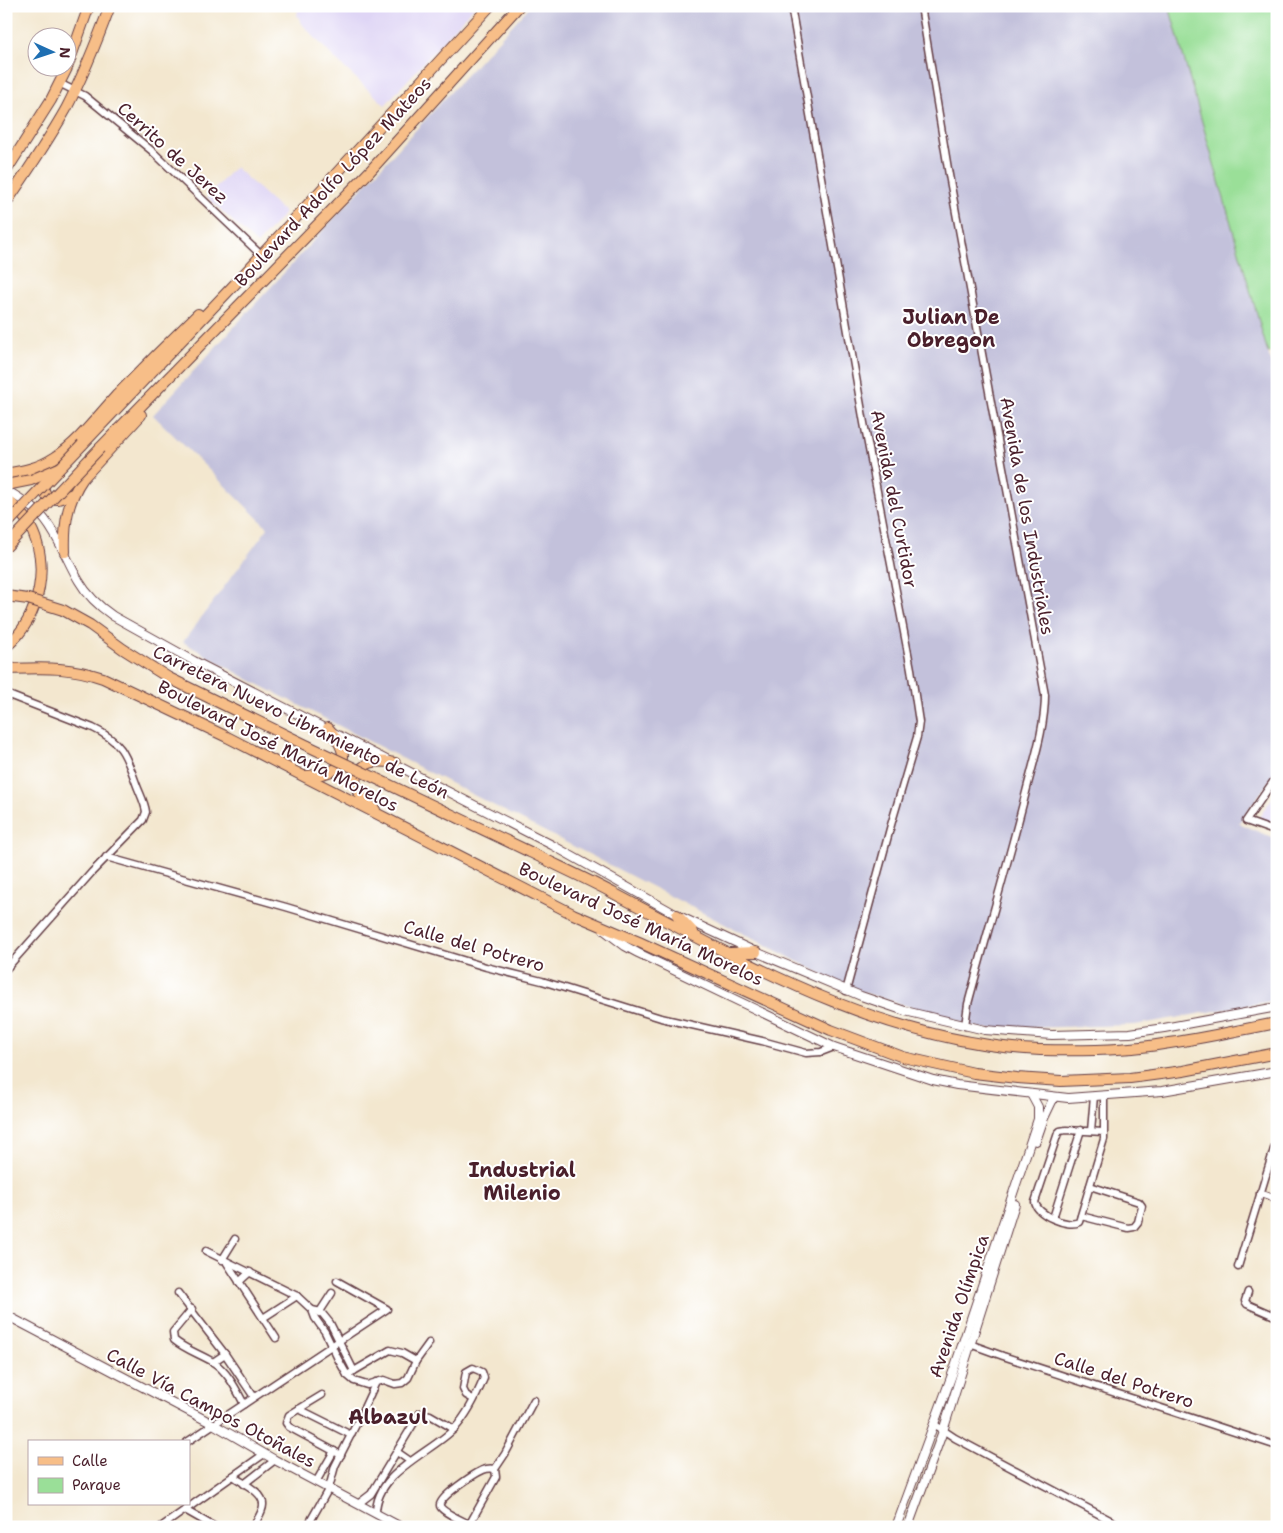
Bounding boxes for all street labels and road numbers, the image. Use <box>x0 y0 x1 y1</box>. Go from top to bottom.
street label: Boulevard Adolfo López Mateos <box>229 72 437 292</box>
street label: Cerrito de Jerez <box>112 97 234 209</box>
street label: Avenida de los Industriales <box>994 395 1060 637</box>
street label: Avenida del Curtidor <box>865 408 923 590</box>
street label: Carretera Nuevo Libramiento de León <box>149 640 453 804</box>
street label: Boulevard José María Morelos <box>153 675 403 817</box>
street label: Boulevard José María Morelos <box>515 857 767 991</box>
street label: Calle del Potrero <box>401 914 547 978</box>
street label: Avenida Olímpica <box>923 1231 995 1381</box>
street label: Calle Vía Campos Otoñales <box>102 1343 320 1473</box>
street label: Calle del Potrero <box>1051 1346 1197 1414</box>

